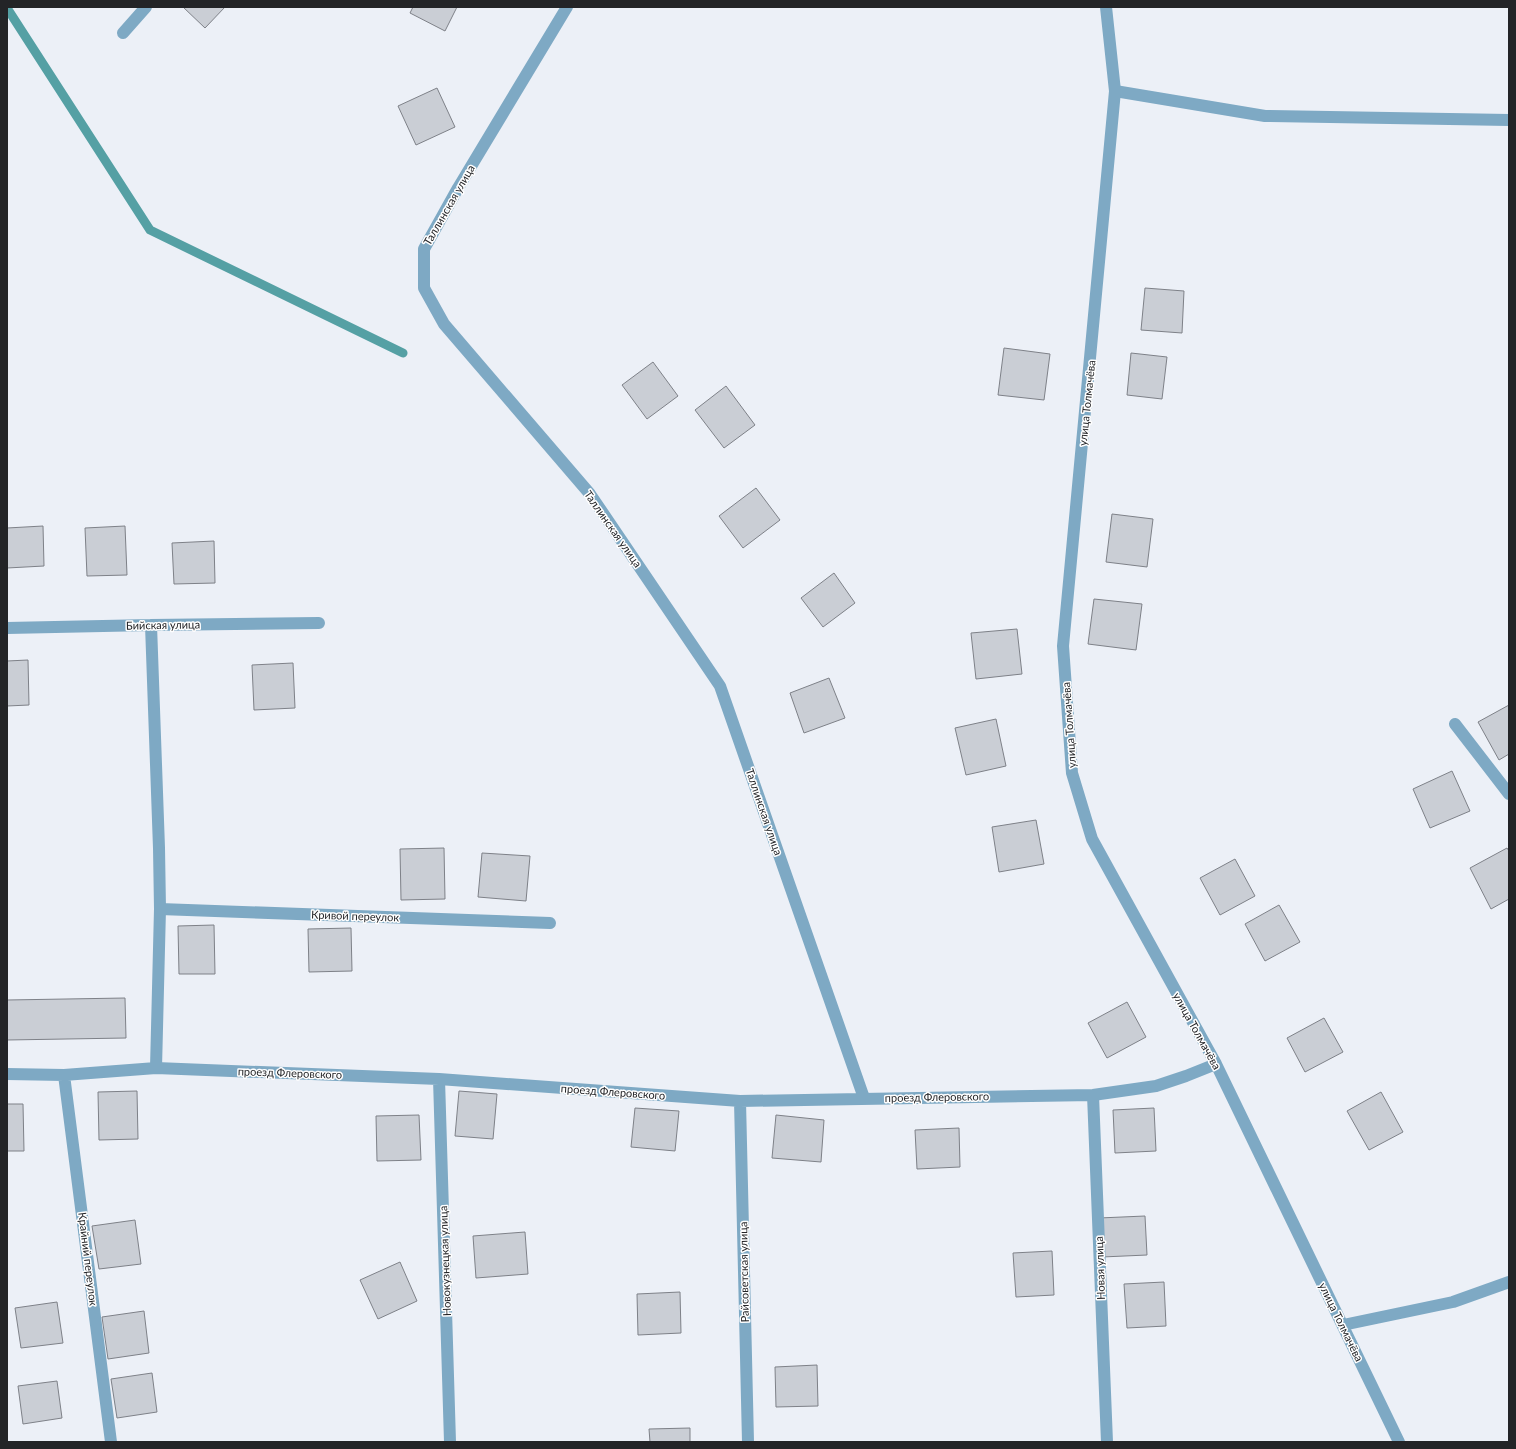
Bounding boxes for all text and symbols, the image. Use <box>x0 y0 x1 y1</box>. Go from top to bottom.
street label: Таллинская улица <box>420 162 477 247</box>
street label: улица Толмачёва <box>1076 359 1097 446</box>
street label: Таллинская улица <box>582 488 645 570</box>
street label: Бийская улица <box>126 617 200 632</box>
street label: улица Толмачёва <box>1059 682 1078 768</box>
street label: Таллинская улица <box>744 767 785 857</box>
street label: Кривой переулок <box>311 907 400 924</box>
street label: улица Толмачёва <box>1171 990 1224 1072</box>
street label: проезд Флеровского <box>238 1064 342 1081</box>
street label: проезд Флеровского <box>560 1081 666 1102</box>
street label: проезд Флеровского <box>885 1089 989 1104</box>
street label: Новокузнецкая улица <box>436 1206 453 1316</box>
street label: Крайний переулок <box>76 1211 101 1307</box>
street label: Райсоветская улица <box>736 1221 751 1323</box>
street label: Новая улица <box>1092 1236 1107 1300</box>
street label: улица Толмачёва <box>1317 1280 1366 1363</box>

